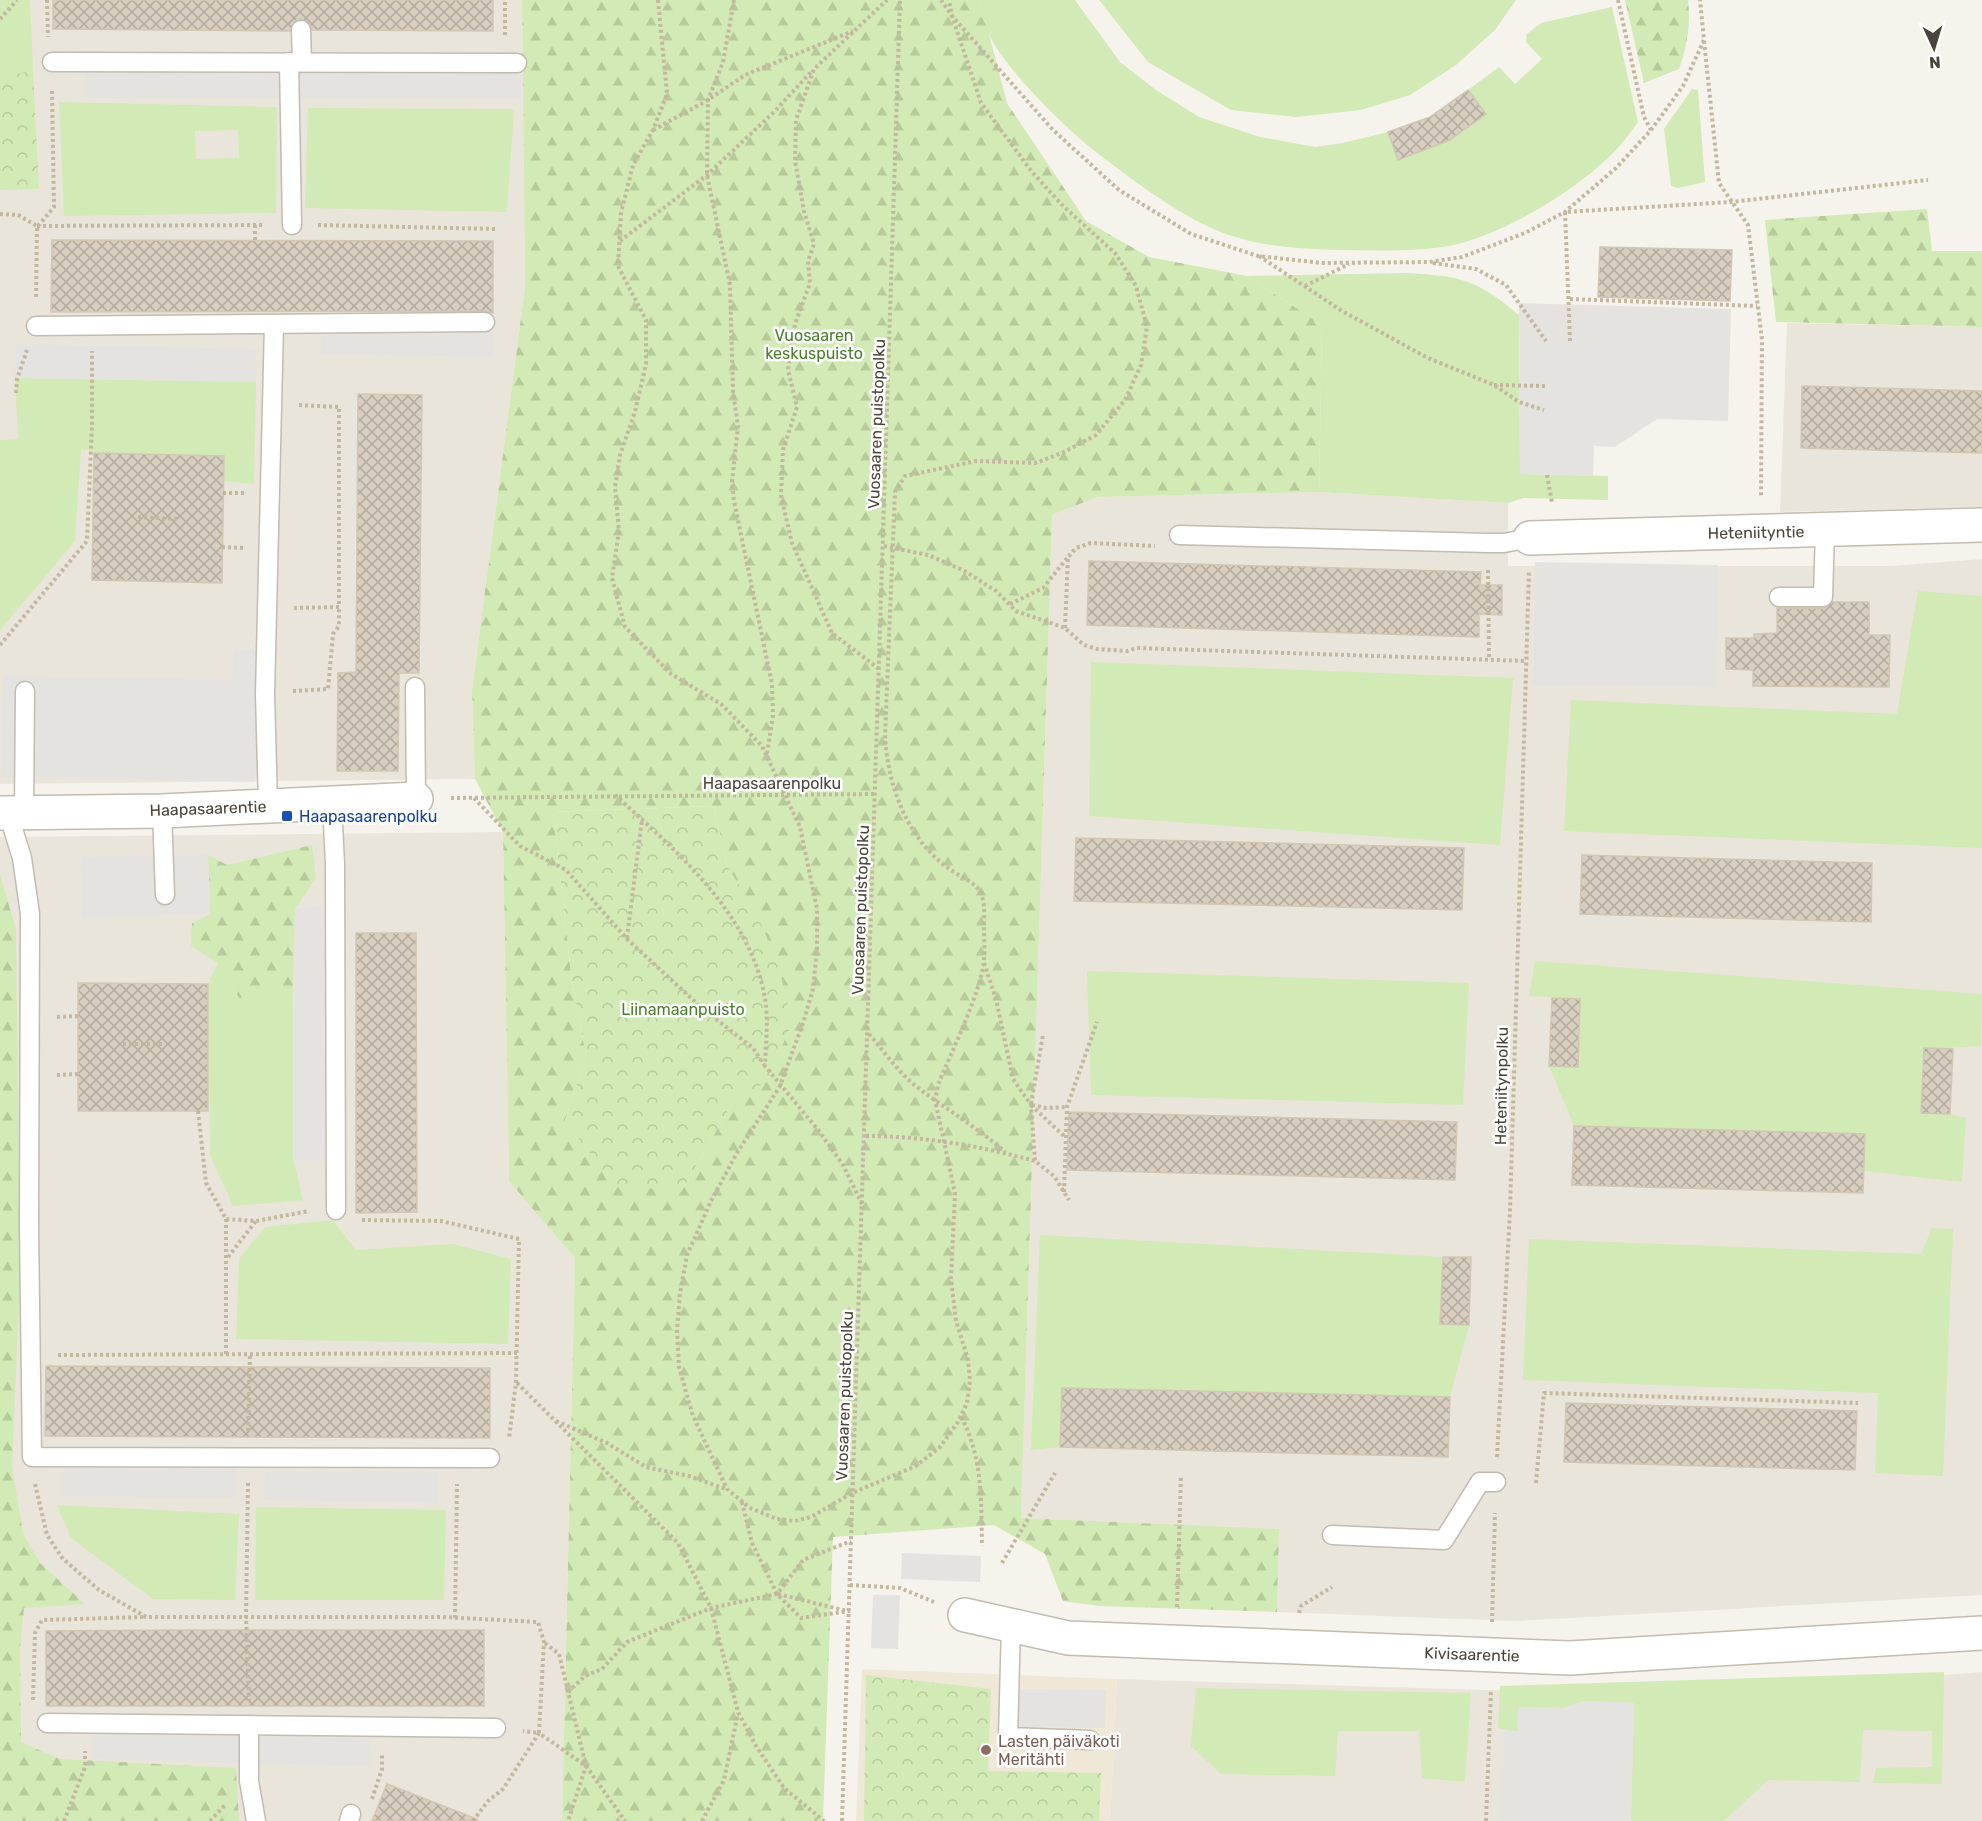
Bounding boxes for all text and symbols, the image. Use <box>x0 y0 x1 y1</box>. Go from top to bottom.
north arrow <box>1904 18 1964 78</box>
text: N <box>1929 53 1941 72</box>
park label: Vuosaaren keskuspuisto <box>765 326 863 363</box>
street label: Vuosaaren puistopolku <box>864 339 889 509</box>
street label: Heteniityntie <box>1707 522 1805 543</box>
street label: Haapasaarenpolku <box>703 774 841 793</box>
street label: Haapasaarentie <box>149 797 267 820</box>
place label: Haapasaarenpolku <box>299 807 437 826</box>
marker: Haapasaarenpolku <box>280 809 294 823</box>
street label: Vuosaaren puistopolku <box>848 825 873 995</box>
park label: Liinamaanpuisto <box>621 1000 745 1019</box>
street label: Heteniitynpolku <box>1491 1027 1512 1145</box>
street label: Vuosaaren puistopolku <box>832 1311 857 1481</box>
street label: Kivisaarentie <box>1424 1643 1520 1666</box>
place label: Lasten päiväkoti Meritähti <box>998 1732 1120 1769</box>
marker: Lasten päiväkoti Meritähti <box>979 1743 993 1757</box>

